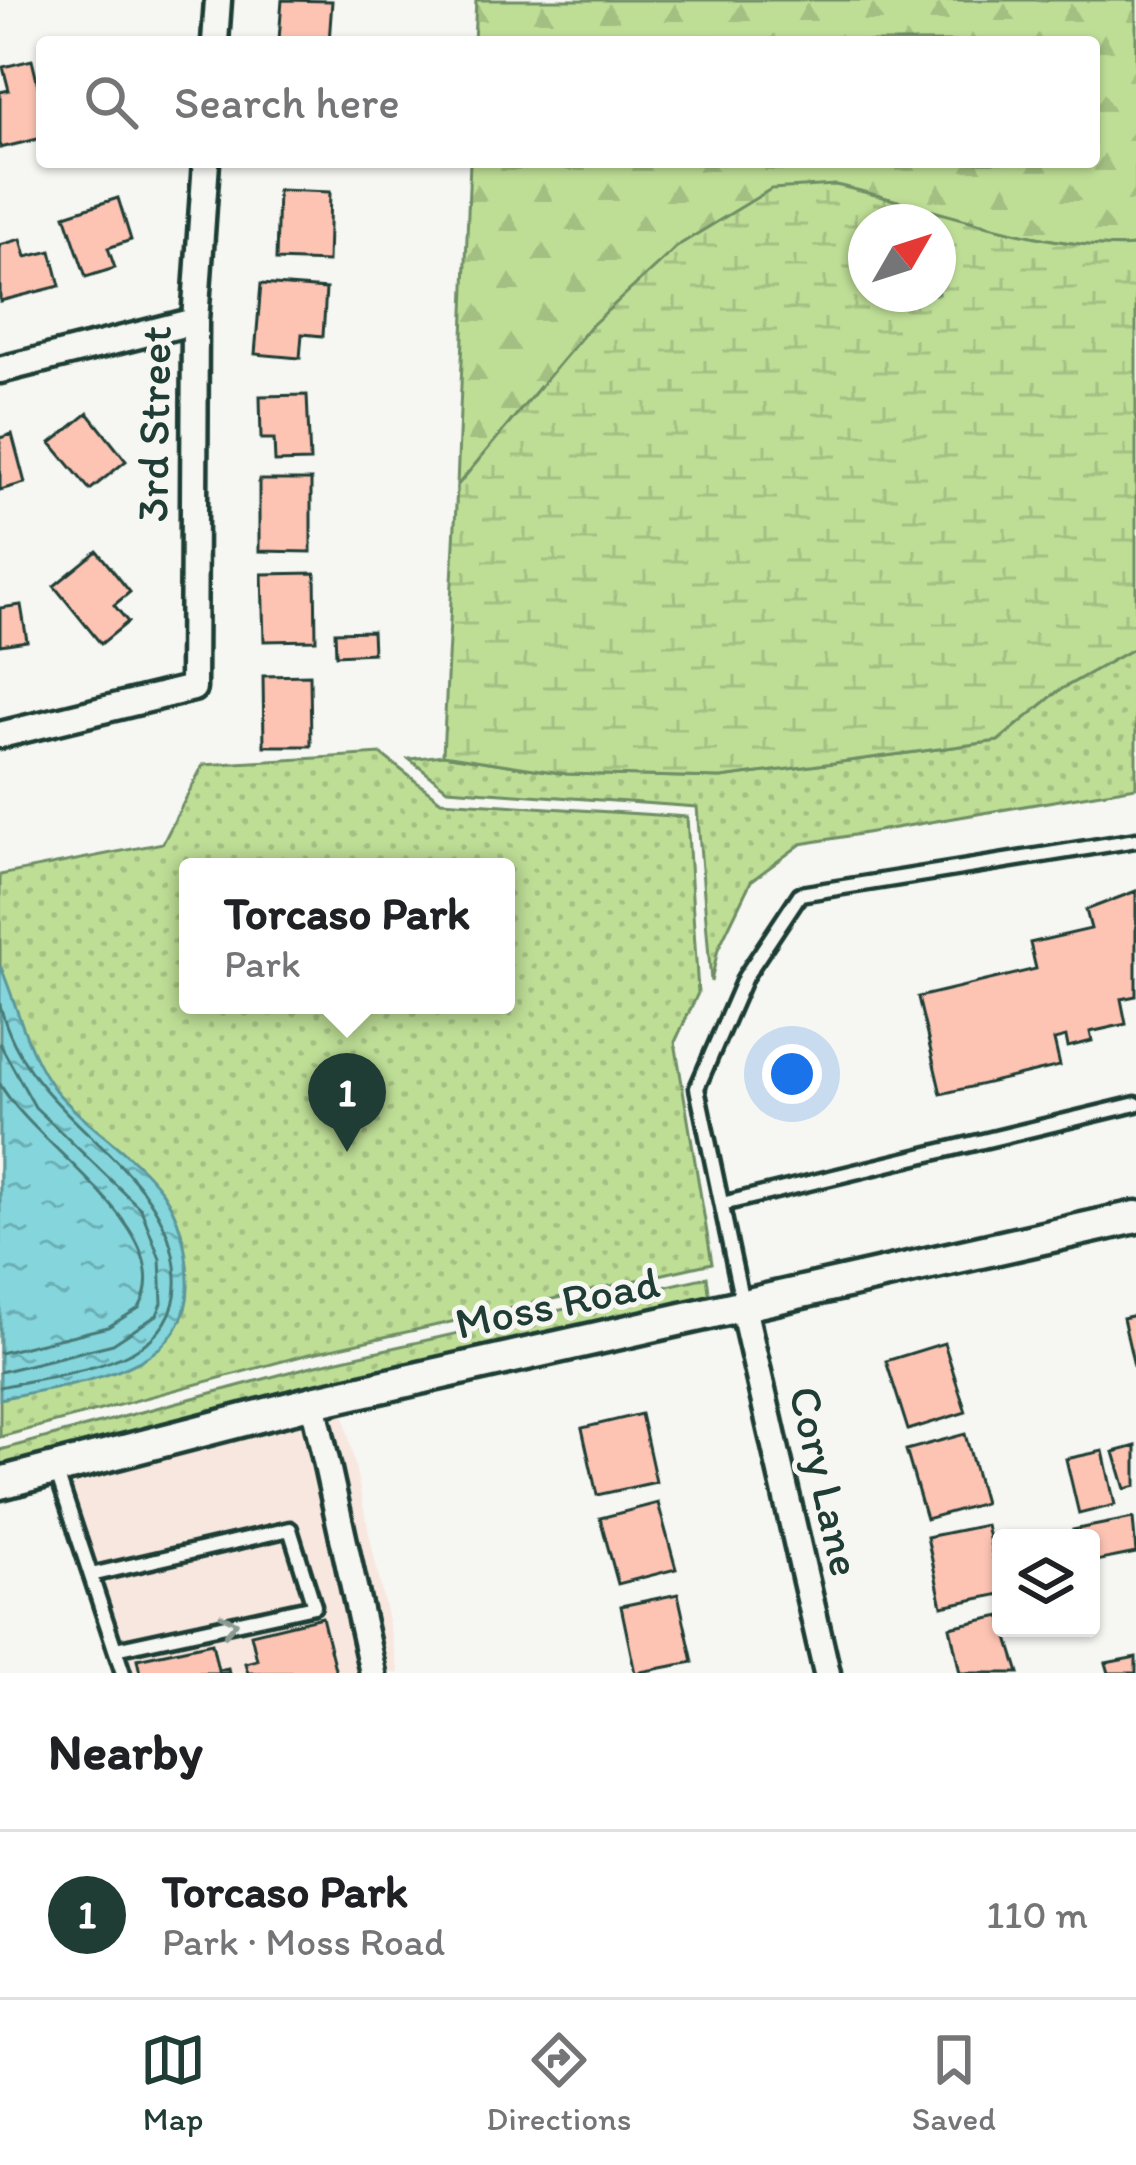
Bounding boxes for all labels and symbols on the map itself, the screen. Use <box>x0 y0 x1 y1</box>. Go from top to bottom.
north arrow <box>848 204 956 312</box>
street label: 3rd Street <box>124 325 182 523</box>
your location <box>762 1044 822 1104</box>
pin: 1 <box>308 1053 386 1152</box>
street label: Moss Road <box>450 1254 664 1350</box>
street label: Cory Lane <box>778 1381 874 1581</box>
one-way arrow <box>219 1612 239 1638</box>

